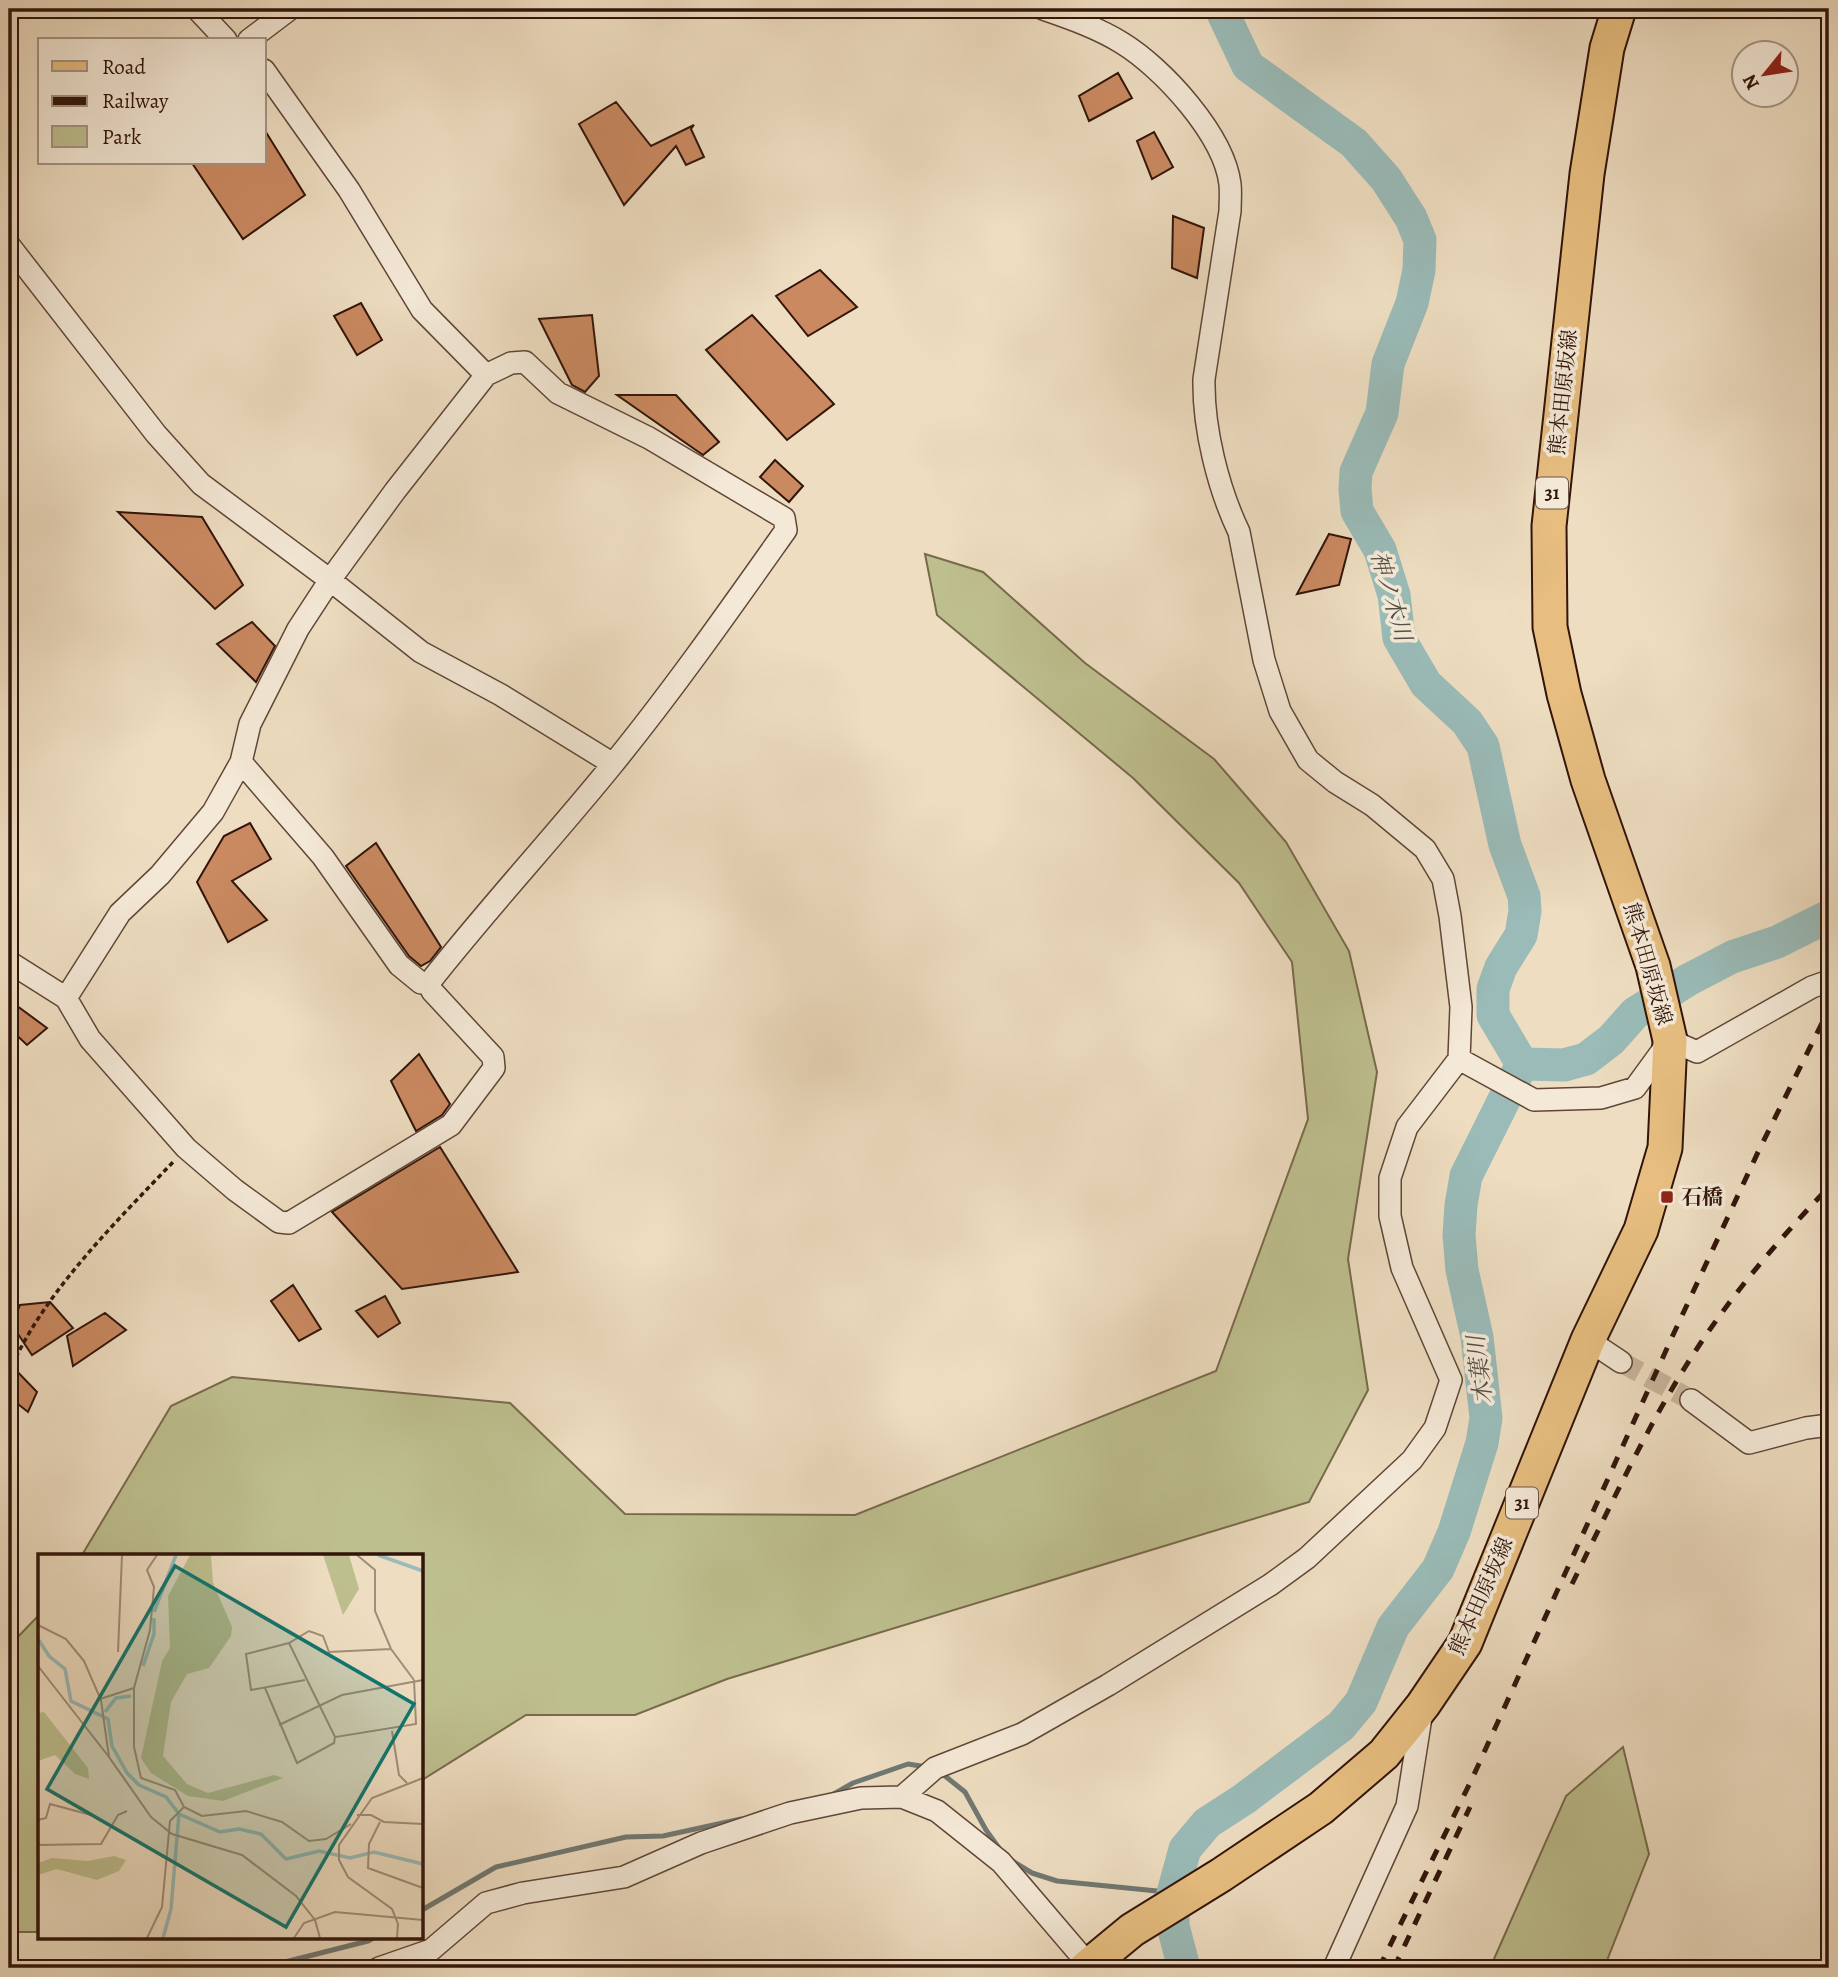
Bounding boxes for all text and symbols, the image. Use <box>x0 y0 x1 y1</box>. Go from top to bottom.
legend <box>38 38 266 164</box>
north arrow <box>1730 38 1800 108</box>
text: Road <box>102 53 146 81</box>
text: N <box>1736 69 1766 94</box>
text: Railway <box>102 87 169 115</box>
text: Park <box>102 123 142 151</box>
street label: 熊本田原坂線 <box>1542 328 1584 456</box>
road number: 31 <box>1536 478 1568 508</box>
water label: 神ノ木川 <box>1363 548 1419 647</box>
street label: 熊本田原坂線 <box>1617 900 1679 1028</box>
place label: 石橋 <box>1681 1183 1723 1211</box>
marker: 石橋 <box>1659 1189 1675 1205</box>
water label: 木葉川 <box>1460 1331 1500 1406</box>
road number: 31 <box>1506 1488 1538 1518</box>
street label: 熊本田原坂線 <box>1443 1533 1519 1659</box>
inset map <box>38 1554 424 1938</box>

